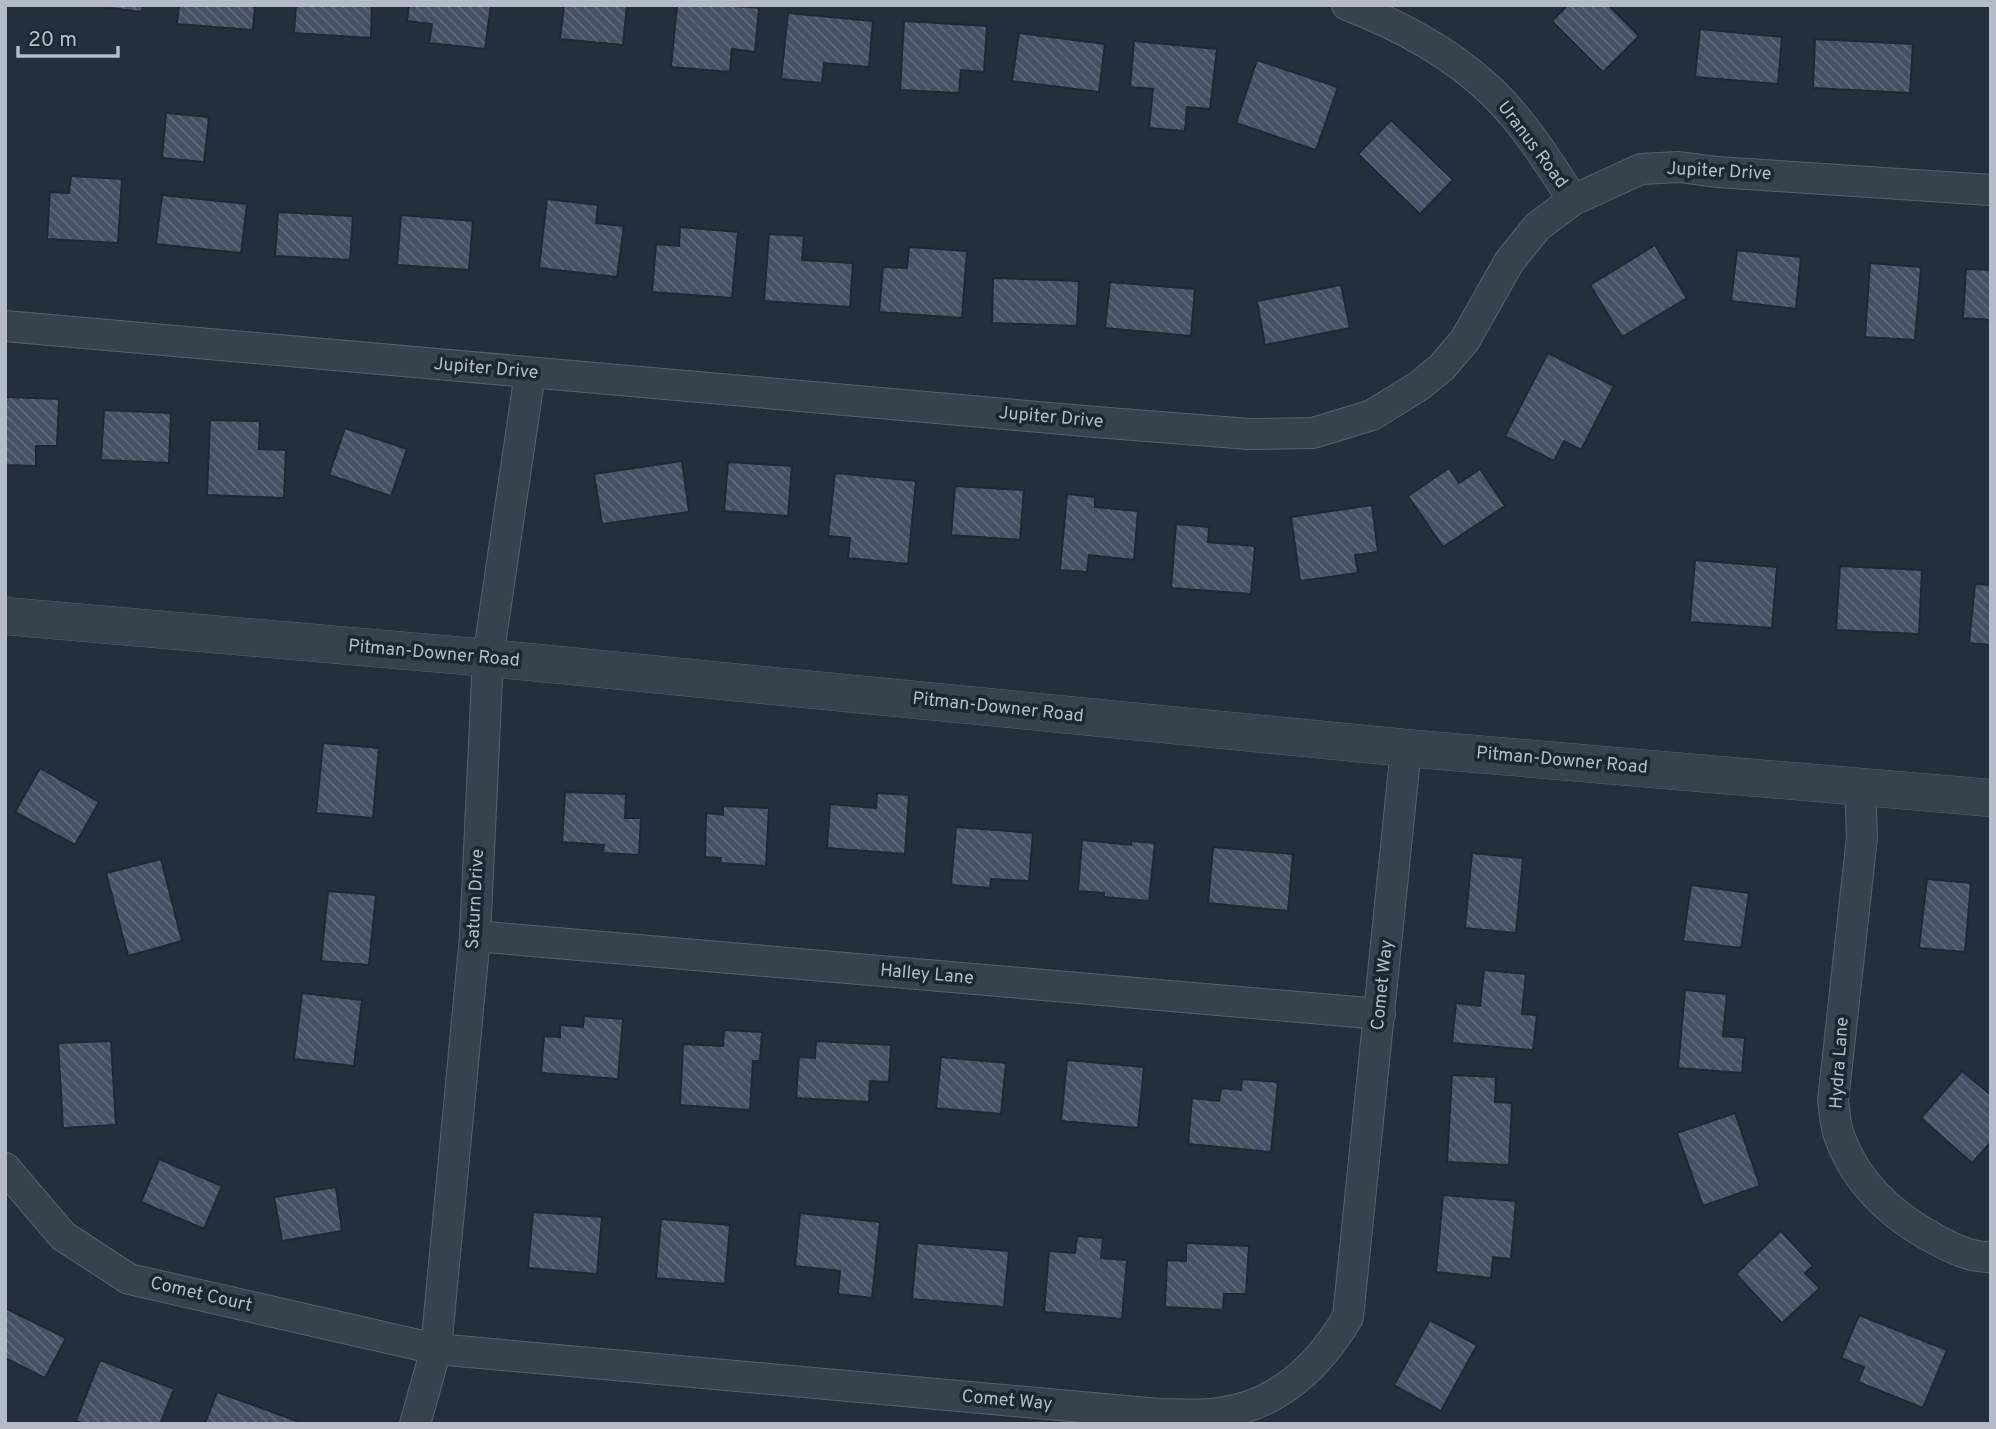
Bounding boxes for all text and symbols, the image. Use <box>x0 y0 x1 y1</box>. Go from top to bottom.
scale bar <box>18 14 117 58</box>
text: 20 m <box>28 27 77 54</box>
street label: Uranus Road <box>1492 97 1572 193</box>
street label: Jupiter Drive <box>1666 158 1772 186</box>
street label: Jupiter Drive <box>433 353 539 385</box>
street label: Jupiter Drive <box>998 402 1104 434</box>
street label: Pitman-Downer Road <box>347 635 521 673</box>
street label: Pitman-Downer Road <box>911 688 1085 728</box>
street label: Pitman-Downer Road <box>1475 742 1649 780</box>
street label: Saturn Drive <box>462 848 490 950</box>
street label: Comet Way <box>1367 939 1399 1031</box>
street label: Halley Lane <box>879 959 975 991</box>
street label: Hydra Lane <box>1825 1016 1855 1110</box>
street label: Comet Court <box>148 1272 254 1318</box>
street label: Comet Way <box>961 1386 1053 1416</box>

